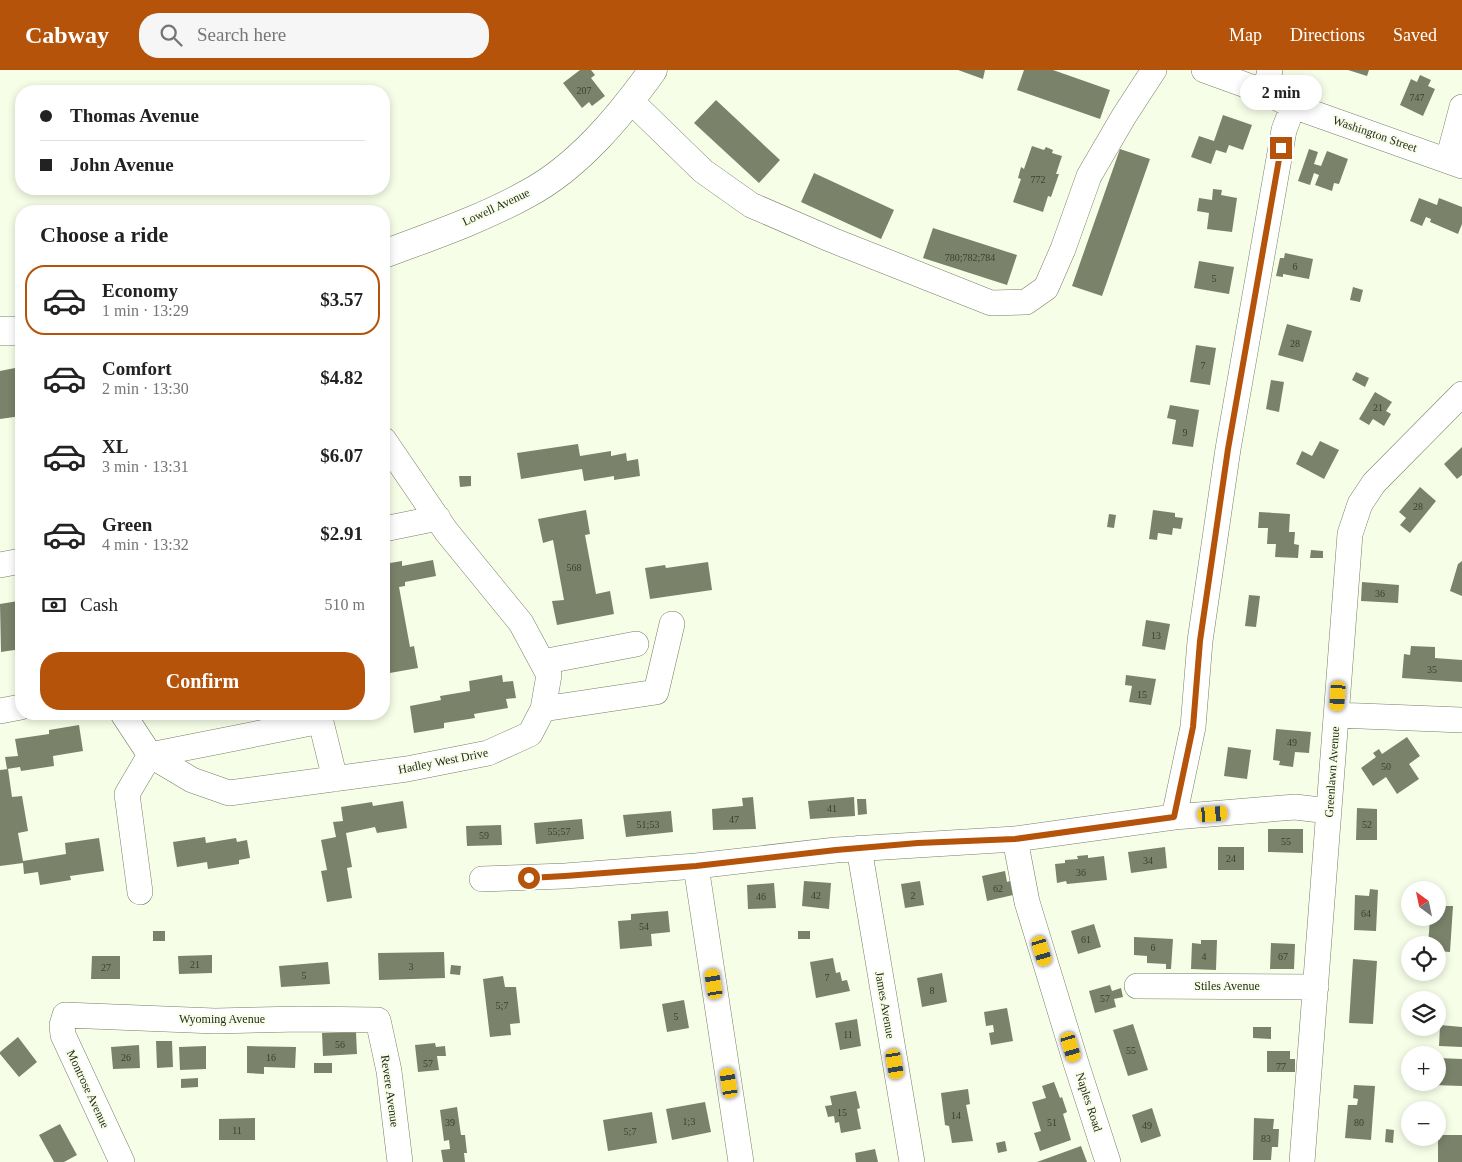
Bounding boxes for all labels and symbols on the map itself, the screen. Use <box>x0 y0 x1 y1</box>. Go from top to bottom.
callout: 2 min <box>1240 75 1322 110</box>
house number: 207 <box>577 85 592 96</box>
house number: 747 <box>1410 92 1425 103</box>
street label: Washington Street <box>1331 113 1420 155</box>
route end <box>1270 137 1292 159</box>
house number: 772 <box>1031 174 1046 185</box>
street label: Lowell Avenue <box>460 185 532 229</box>
house number: 780;782;784 <box>945 252 995 263</box>
house number: 6 <box>1293 261 1298 272</box>
house number: 5 <box>1212 273 1217 284</box>
house number: 28 <box>1290 338 1300 349</box>
house number: 7 <box>1201 360 1206 371</box>
house number: 21 <box>1373 402 1383 413</box>
house number: 9 <box>1183 427 1188 438</box>
house number: 28 <box>1413 501 1423 512</box>
house number: 568 <box>567 562 582 573</box>
house number: 36 <box>1375 588 1385 599</box>
house number: 13 <box>1151 630 1161 641</box>
house number: 35 <box>1427 664 1437 675</box>
car <box>1329 681 1346 711</box>
house number: 15 <box>1137 689 1147 700</box>
street label: Greenlawn Avenue <box>1322 726 1342 818</box>
house number: 49 <box>1287 737 1297 748</box>
street label: Hadley West Drive <box>397 745 489 777</box>
house number: 50 <box>1381 761 1391 772</box>
house number: 41 <box>827 803 837 814</box>
car <box>1197 805 1228 823</box>
house number: 47 <box>729 814 739 825</box>
house number: 51;53 <box>637 819 659 830</box>
house number: 52 <box>1362 819 1372 830</box>
house number: 55;57 <box>548 826 570 837</box>
house number: 59 <box>479 830 489 841</box>
house number: 55 <box>1281 836 1291 847</box>
house number: 24 <box>1226 853 1236 864</box>
house number: 34 <box>1143 855 1153 866</box>
route start <box>518 867 540 889</box>
house number: 36 <box>1076 867 1086 878</box>
north arrow <box>1401 881 1446 926</box>
house number: 62 <box>993 883 1003 894</box>
house number: 42 <box>811 890 821 901</box>
house number: 2 <box>911 890 916 901</box>
house number: 46 <box>756 891 766 902</box>
house number: 64 <box>1361 908 1371 919</box>
house number: 54 <box>639 921 649 932</box>
car <box>1030 934 1053 968</box>
house number: 61 <box>1081 934 1091 945</box>
house number: 6 <box>1151 942 1156 953</box>
house number: 4 <box>1202 951 1207 962</box>
house number: 67 <box>1278 951 1288 962</box>
house number: 21 <box>190 959 200 970</box>
house number: 3 <box>409 961 414 972</box>
house number: 27 <box>101 962 111 973</box>
car <box>704 968 723 1000</box>
house number: 5 <box>302 970 307 981</box>
street label: James Avenue <box>872 970 898 1040</box>
house number: 7 <box>825 972 830 983</box>
street label: Stiles Avenue <box>1194 979 1260 993</box>
house number: 8 <box>930 985 935 996</box>
house number: 57 <box>1100 993 1110 1004</box>
house number: 5;7 <box>496 1000 508 1011</box>
house number: 5 <box>674 1011 679 1022</box>
street label: Wyoming Avenue <box>179 1012 265 1026</box>
house number: 11 <box>843 1029 853 1040</box>
car <box>1059 1030 1082 1064</box>
house number: 56 <box>335 1039 345 1050</box>
house number: 55 <box>1126 1045 1136 1056</box>
street label: Montrose Avenue <box>64 1048 112 1130</box>
car <box>885 1048 904 1080</box>
house number: 26 <box>121 1052 131 1063</box>
house number: 16 <box>266 1052 276 1063</box>
street label: Revere Avenue <box>378 1054 402 1128</box>
house number: 57 <box>423 1058 433 1069</box>
house number: 77 <box>1276 1061 1286 1072</box>
car <box>719 1067 738 1099</box>
street label: Naples Road <box>1073 1071 1105 1133</box>
house number: 15 <box>837 1107 847 1118</box>
house number: 14 <box>951 1110 961 1121</box>
house number: 1;3 <box>683 1116 695 1127</box>
house number: 39 <box>445 1117 455 1128</box>
house number: 51 <box>1047 1117 1057 1128</box>
house number: 80 <box>1354 1117 1364 1128</box>
house number: 49 <box>1142 1120 1152 1131</box>
house number: 11 <box>232 1125 242 1136</box>
house number: 5;7 <box>624 1126 636 1137</box>
house number: 83 <box>1261 1133 1271 1144</box>

